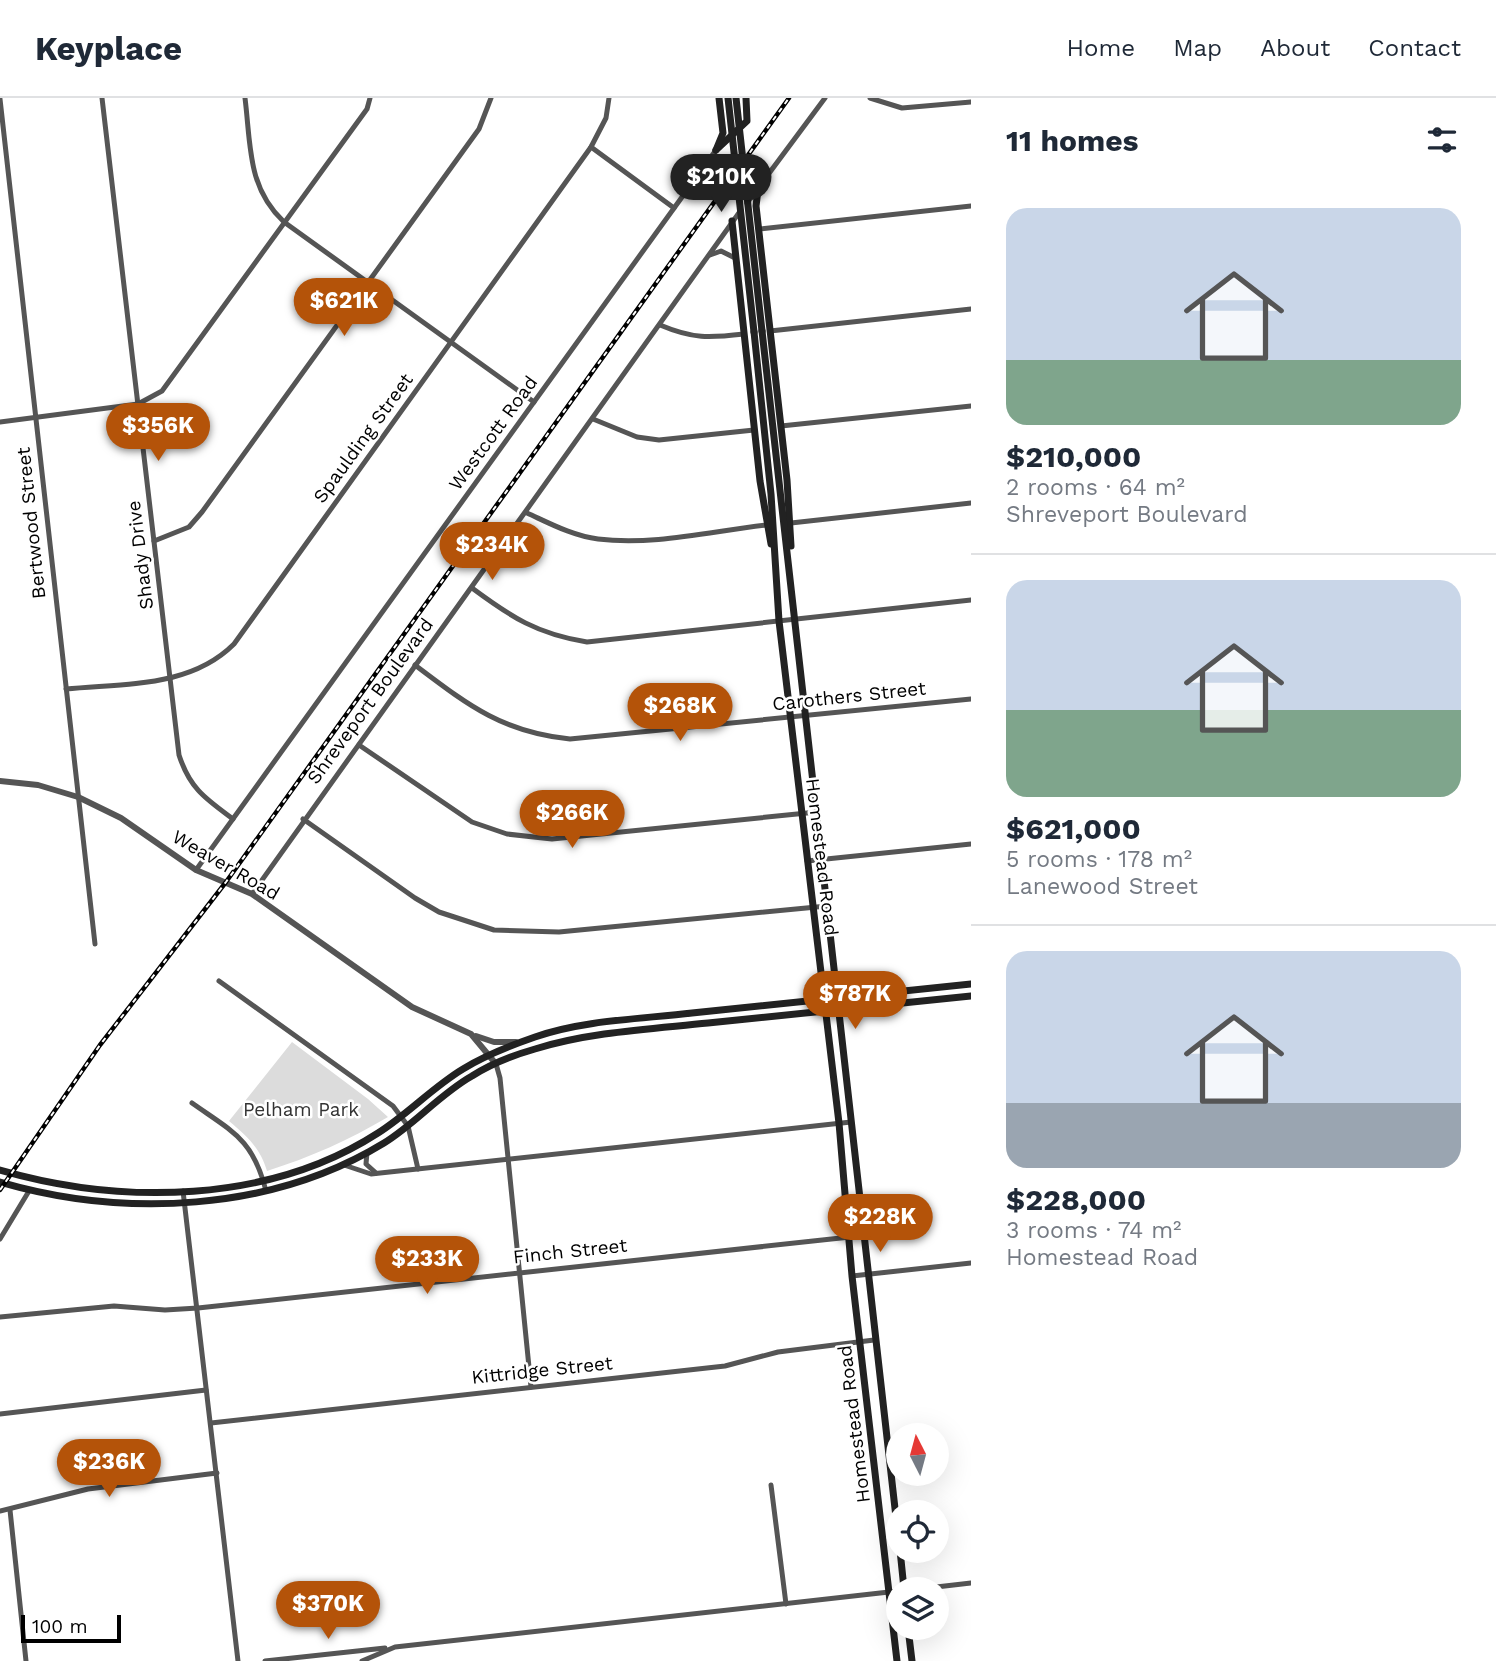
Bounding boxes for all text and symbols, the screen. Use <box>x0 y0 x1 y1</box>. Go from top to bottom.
text: Keyplace <box>35 29 182 68</box>
text: Home <box>1067 34 1135 62</box>
text: Map <box>1173 34 1222 62</box>
text: About <box>1260 34 1330 62</box>
text: Contact <box>1368 34 1461 62</box>
icon: filters <box>1423 121 1461 159</box>
text: 11 homes <box>1006 123 1139 158</box>
pin: $210K <box>672 155 770 214</box>
text: $210K <box>686 163 756 190</box>
icon: home <box>1171 253 1297 379</box>
pin: $621K <box>295 278 393 338</box>
text: $621K <box>310 287 378 314</box>
street label: Spaulding Street <box>308 369 418 507</box>
street label: Westcott Road <box>444 371 542 495</box>
pin: $356K <box>109 404 207 463</box>
text: $356K <box>122 412 194 439</box>
text: $210,000 <box>1006 439 1141 474</box>
street label: Bertwood Street <box>12 446 50 600</box>
text: 2 rooms · 64 m² <box>1006 474 1185 501</box>
street label: Shady Drive <box>122 499 158 611</box>
text: Shreveport Boulevard <box>1006 501 1248 528</box>
pin: $234K <box>443 522 541 582</box>
text: $234K <box>456 531 528 558</box>
street label: Shreveport Boulevard <box>302 613 438 789</box>
icon: home <box>1171 625 1297 751</box>
street label: Carothers Street <box>771 677 927 715</box>
pin: $268K <box>631 684 729 743</box>
text: $268K <box>644 692 716 719</box>
street label: Homestead Road <box>801 777 843 937</box>
pin: $266K <box>523 790 621 850</box>
text: $266K <box>536 799 608 826</box>
text: $621,000 <box>1006 811 1141 846</box>
street label: Weaver Road <box>168 825 284 905</box>
text: 5 rooms · 178 m² <box>1006 846 1192 873</box>
text: Lanewood Street <box>1006 873 1198 900</box>
pin: $787K <box>806 972 904 1031</box>
text: $787K <box>819 980 891 1007</box>
icon: home <box>1171 996 1297 1122</box>
park label: Pelham Park <box>243 1098 359 1121</box>
text: $228,000 <box>1006 1182 1146 1217</box>
pin: $228K <box>831 1194 929 1254</box>
text: $228K <box>844 1203 916 1230</box>
text: 3 rooms · 74 m² <box>1006 1217 1181 1244</box>
street label: Finch Street <box>512 1234 628 1268</box>
pin: $233K <box>378 1236 476 1296</box>
text: Homestead Road <box>1006 1244 1198 1271</box>
text: $233K <box>391 1245 463 1272</box>
street label: Homestead Road <box>833 1344 875 1504</box>
street label: Kittridge Street <box>470 1351 614 1389</box>
north arrow <box>886 1423 948 1486</box>
map controls <box>886 1423 949 1640</box>
pin: $236K <box>60 1440 158 1499</box>
text: $236K <box>73 1448 145 1475</box>
button: locate <box>886 1500 949 1563</box>
button: layers <box>886 1577 949 1640</box>
pin: $370K <box>279 1582 377 1641</box>
text: $370K <box>292 1590 364 1617</box>
scale bar <box>21 1612 121 1644</box>
text: 100 m <box>32 1615 88 1638</box>

